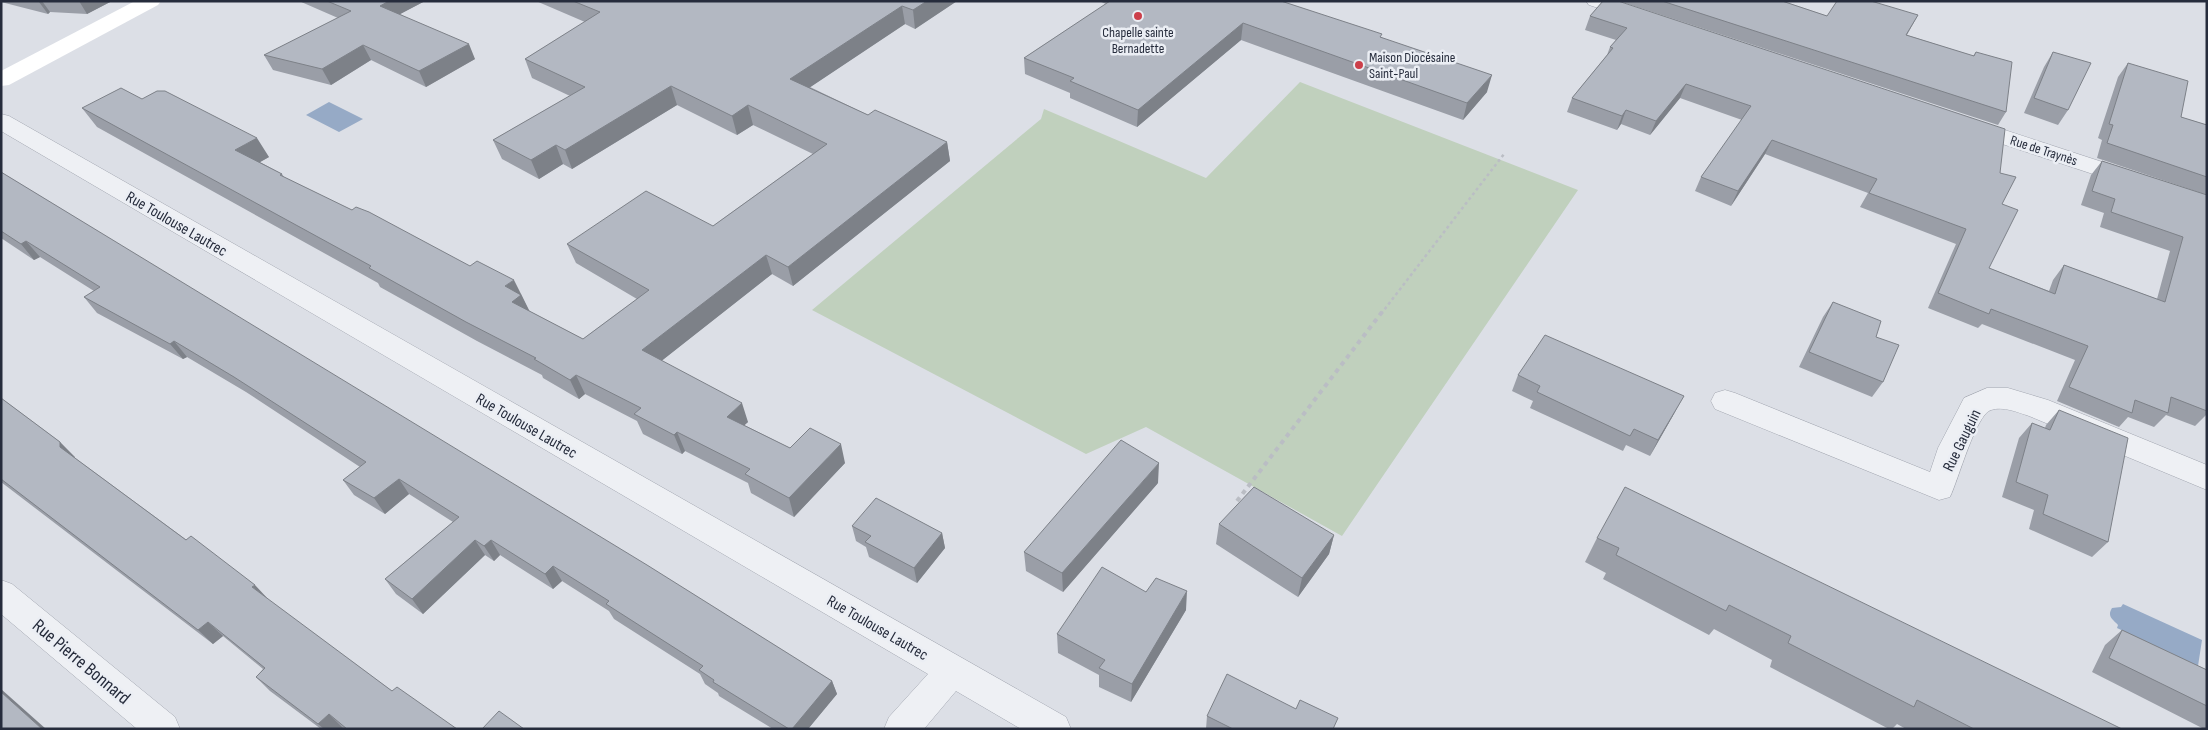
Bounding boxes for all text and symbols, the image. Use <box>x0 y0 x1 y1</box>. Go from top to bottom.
marker: Chapelle sainte Bernadette <box>1132 10 1144 22</box>
place label: Chapelle sainte Bernadette <box>1102 24 1174 57</box>
place label: Maison Diocésaine Saint-Paul <box>1369 49 1455 82</box>
marker: Maison Diocésaine Saint-Paul <box>1353 59 1365 71</box>
street label: Rue de Traynès <box>2008 132 2080 169</box>
street label: Rue Toulouse Lautrec <box>122 188 230 261</box>
street label: Rue Toulouse Lautrec <box>472 390 580 463</box>
street label: Rue Gauguin <box>1939 407 1986 475</box>
street label: Rue Toulouse Lautrec <box>823 592 931 665</box>
street label: Rue Pierre Bonnard <box>27 615 135 710</box>

